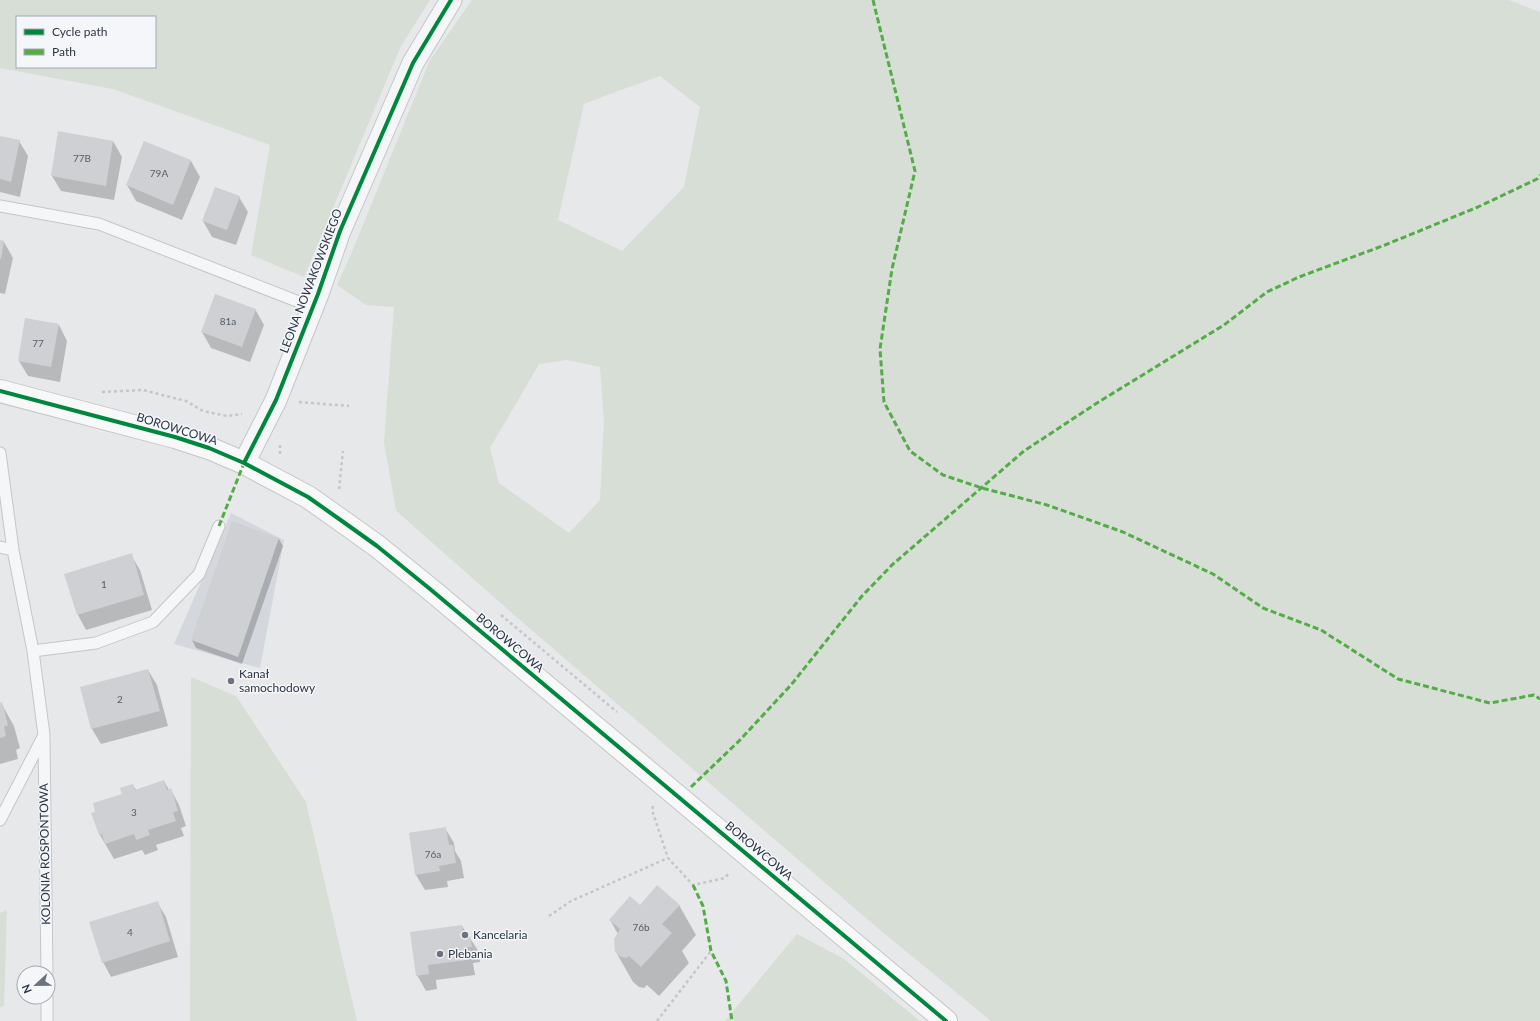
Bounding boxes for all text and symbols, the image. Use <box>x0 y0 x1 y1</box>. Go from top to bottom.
legend <box>16 16 156 68</box>
text: Cycle path <box>52 24 107 39</box>
text: Path <box>52 44 76 59</box>
house number: 77B <box>73 152 91 164</box>
house number: 79A <box>150 167 168 179</box>
street label: LEONA NOWAKOWSKIEGO <box>276 206 345 355</box>
house number: 81a <box>220 315 236 327</box>
house number: 77 <box>32 337 44 349</box>
street label: BOROWCOWA <box>135 409 220 448</box>
house number: 1 <box>101 578 107 590</box>
street label: BOROWCOWA <box>473 610 548 676</box>
place label: Kanał samochodowy <box>239 666 316 695</box>
marker: Kanał samochodowy <box>226 676 236 686</box>
house number: 2 <box>117 693 123 705</box>
street label: KOLONIA ROSPONTOWA <box>36 782 53 925</box>
house number: 3 <box>131 806 137 818</box>
street label: BOROWCOWA <box>722 818 797 884</box>
house number: 76a <box>425 848 441 860</box>
house number: 76b <box>632 921 650 933</box>
house number: 4 <box>127 926 133 938</box>
place label: Kancelaria <box>473 927 528 942</box>
marker: Kancelaria <box>460 930 470 940</box>
place label: Plebania <box>448 946 493 961</box>
marker: Plebania <box>435 949 445 959</box>
north arrow <box>16 965 56 1005</box>
text: N <box>19 983 34 995</box>

